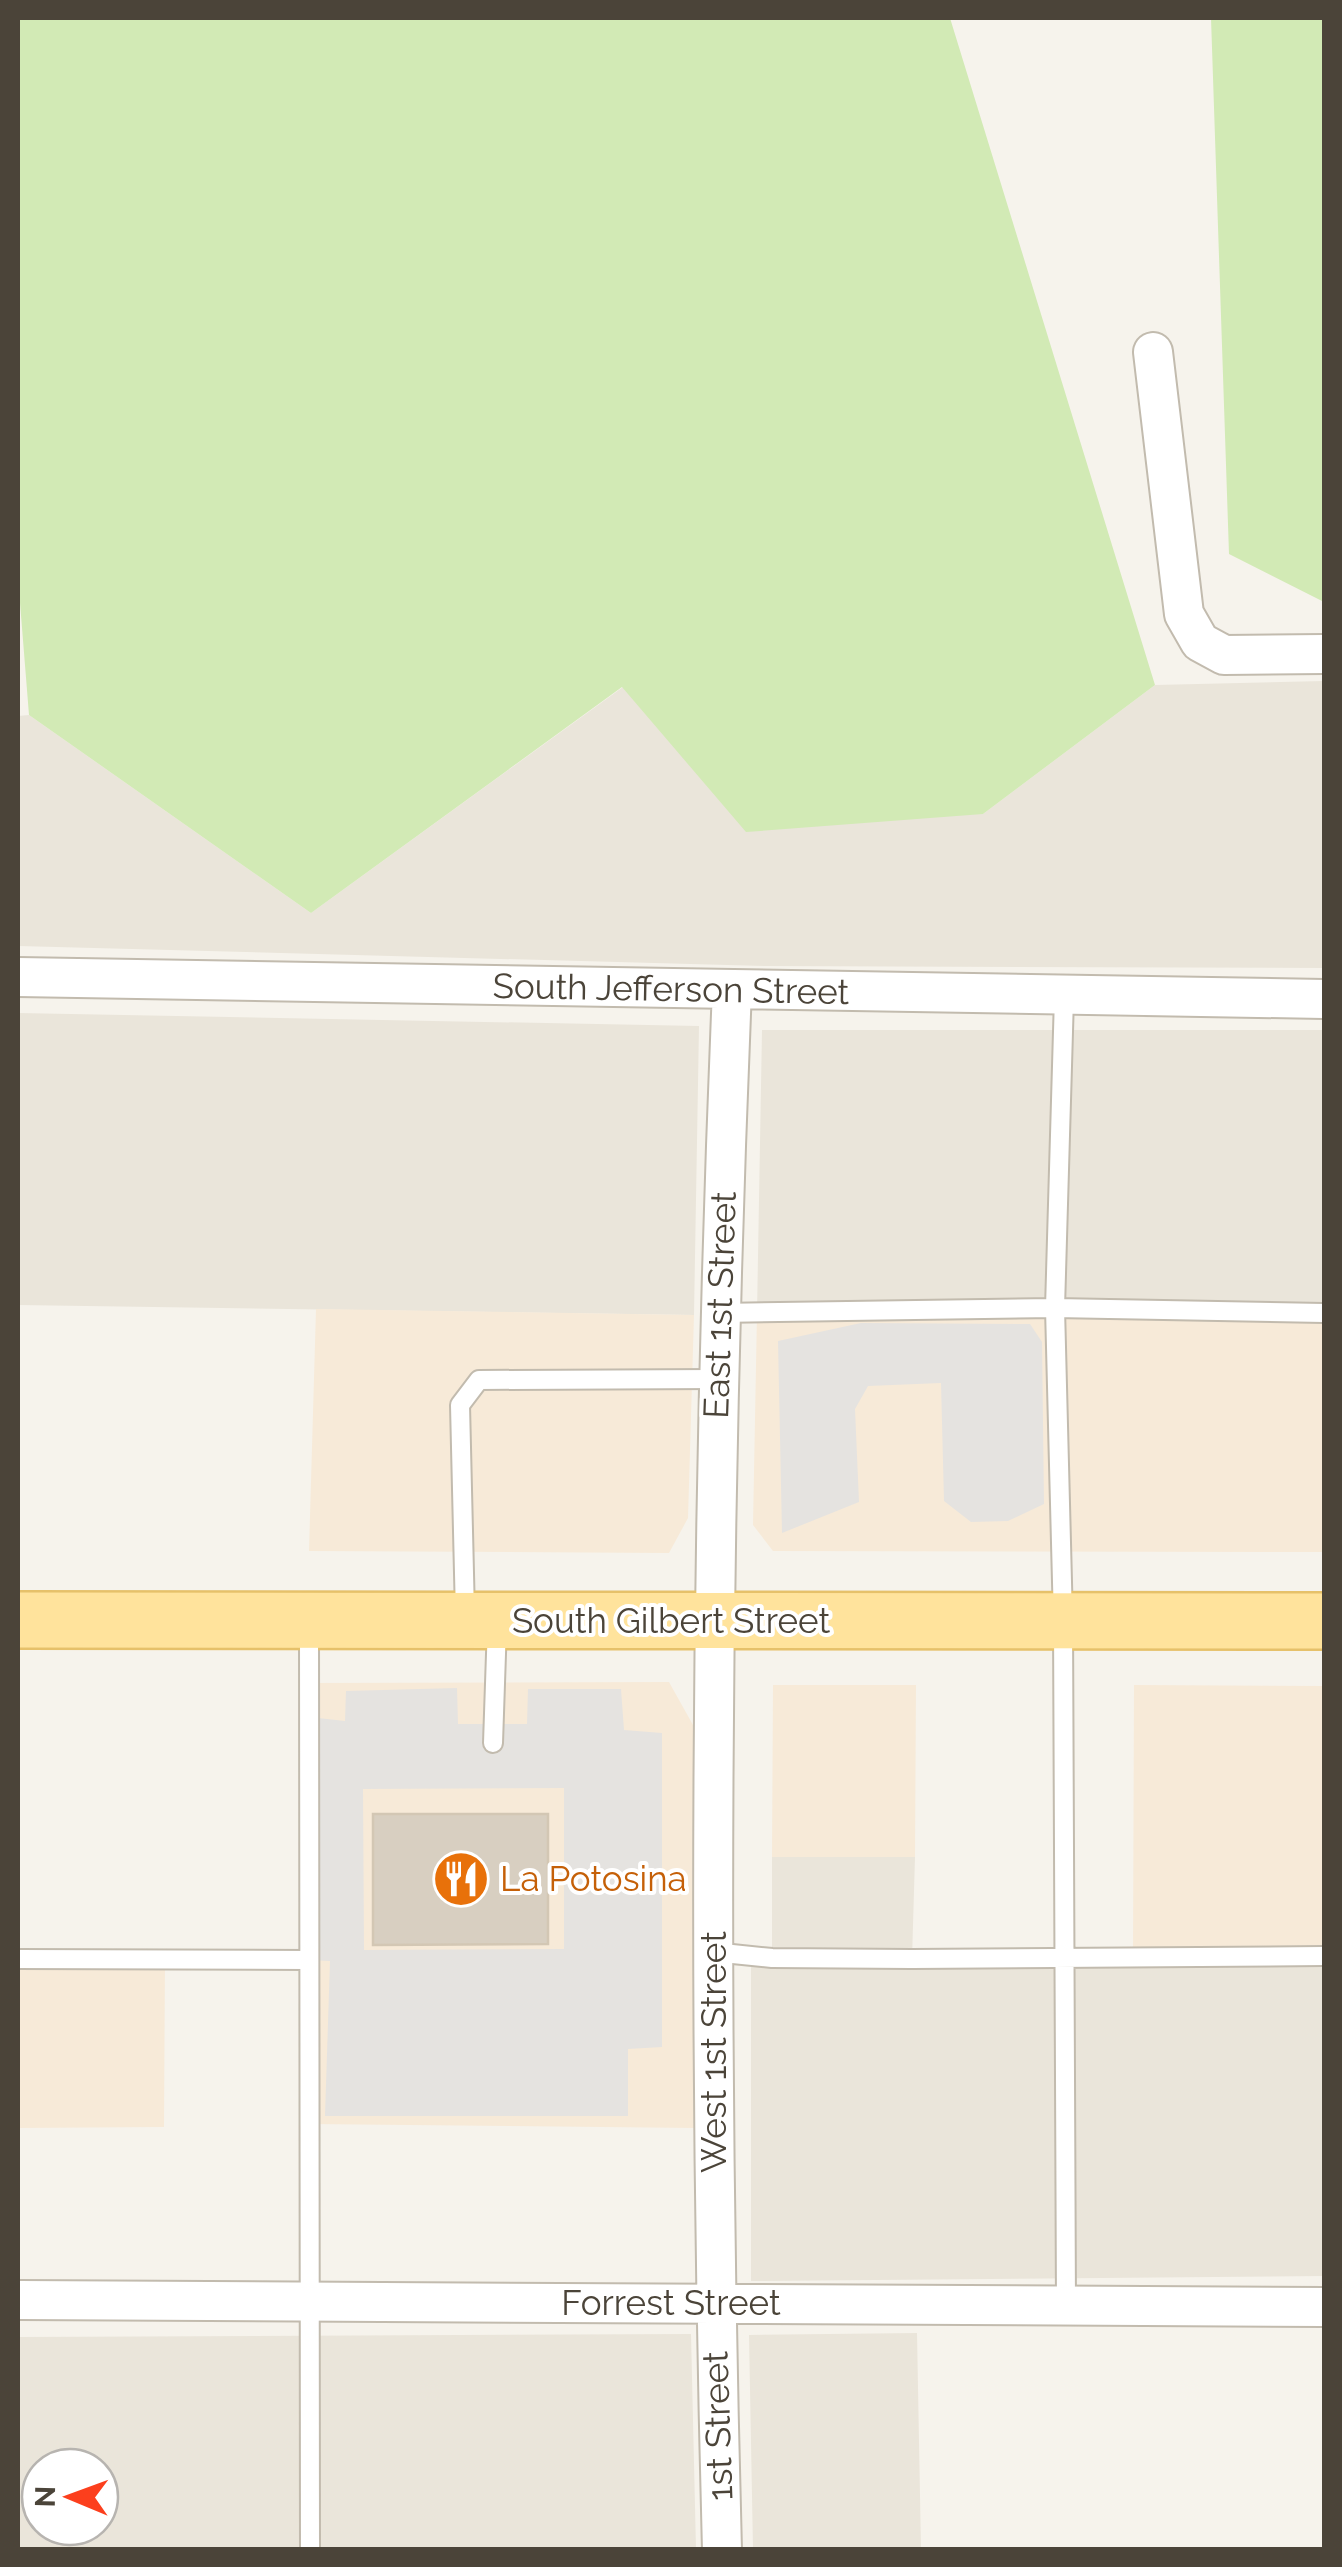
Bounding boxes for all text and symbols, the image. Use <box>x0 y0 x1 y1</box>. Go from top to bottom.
street label: South Jefferson Street <box>492 965 850 1012</box>
street label: East 1st Street <box>695 1190 744 1419</box>
street label: South Gilbert Street <box>512 1600 830 1641</box>
restaurant icon: La Potosina <box>431 1849 491 1909</box>
place label: La Potosina <box>500 1858 687 1899</box>
street label: West 1st Street <box>693 1931 734 2173</box>
street label: Forrest Street <box>561 2282 781 2323</box>
street label: 1st Street <box>694 2350 741 2501</box>
north arrow <box>20 2447 120 2547</box>
text: N <box>29 2486 62 2508</box>

